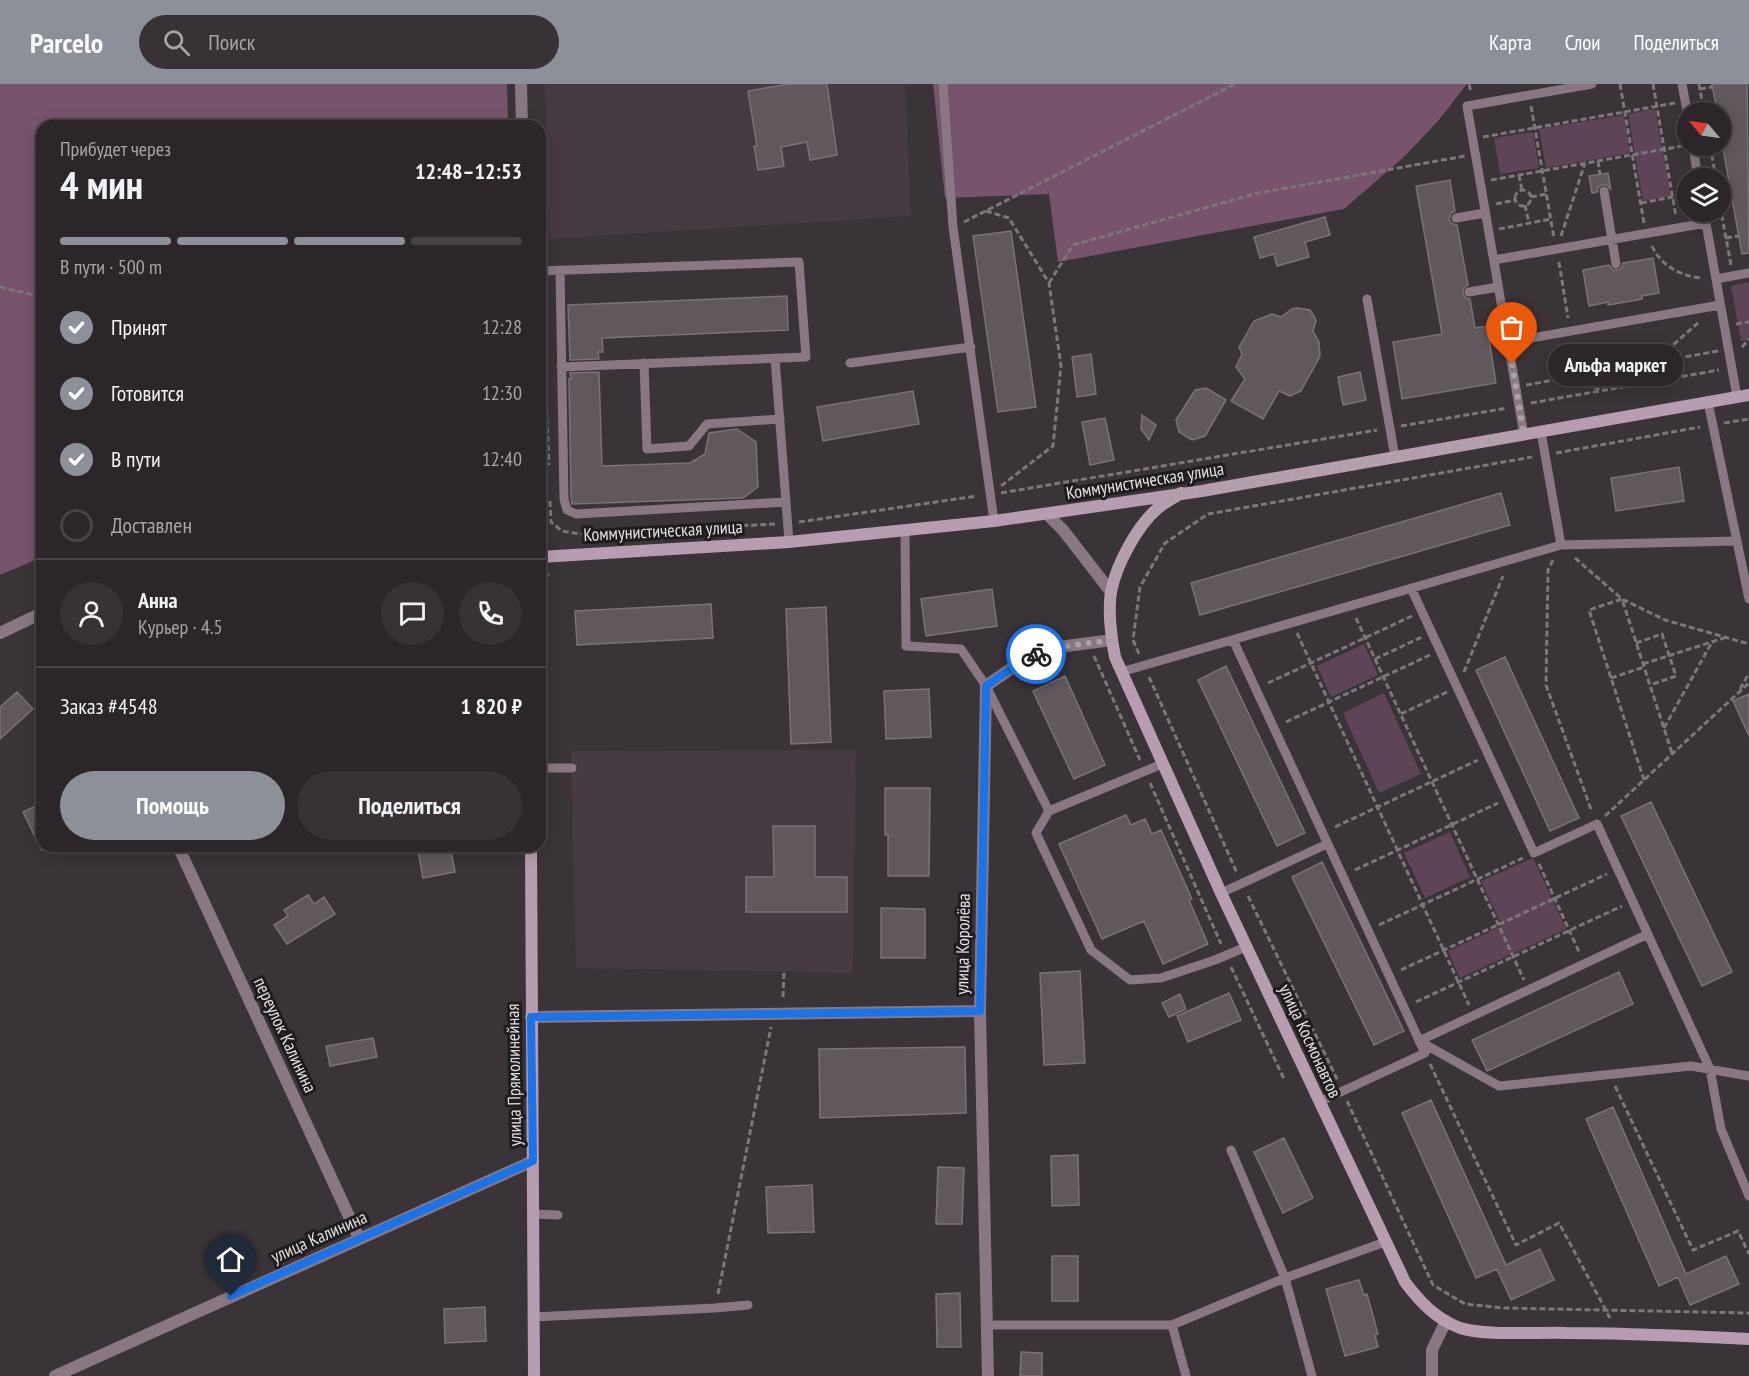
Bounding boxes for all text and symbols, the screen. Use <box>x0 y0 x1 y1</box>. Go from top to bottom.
search box <box>139 15 559 69</box>
text: Parcelo <box>30 24 103 61</box>
icon: search <box>160 26 193 59</box>
text: Поиск <box>208 28 255 56</box>
text: Карта <box>1489 29 1532 56</box>
text: Слои <box>1565 29 1600 56</box>
text: Поделиться <box>1633 29 1719 56</box>
north arrow <box>1677 102 1731 156</box>
map controls <box>1677 102 1731 222</box>
text: Прибудет через <box>60 136 171 162</box>
text: 12:48–12:53 <box>415 157 522 185</box>
text: 4 мин <box>60 159 143 210</box>
button: layers <box>1677 168 1731 222</box>
text: В пути · 500 m <box>60 254 162 280</box>
pin <box>1486 302 1537 364</box>
icon: check <box>60 311 93 344</box>
icon: bag <box>1495 311 1528 344</box>
text: Принят <box>111 313 167 341</box>
text: 12:28 <box>482 314 522 340</box>
callout: Альфа маркет <box>1548 343 1683 385</box>
text: Альфа маркет <box>1564 352 1667 378</box>
icon: check <box>60 377 93 410</box>
text: Готовится <box>111 379 184 407</box>
text: 12:30 <box>482 380 522 406</box>
icon: check <box>60 443 93 476</box>
text: В пути <box>111 445 161 473</box>
text: 12:40 <box>482 446 522 472</box>
street label: Коммунистическая улица <box>1064 457 1226 504</box>
text: Доставлен <box>111 511 192 539</box>
street label: Коммунистическая улица <box>583 515 743 546</box>
button: person <box>60 582 123 645</box>
button: chat <box>381 582 444 645</box>
button: phone <box>459 582 522 645</box>
text: Анна <box>138 586 178 614</box>
text: Курьер · 4.5 <box>138 614 223 640</box>
courier <box>1006 624 1066 684</box>
icon: bike <box>1020 638 1053 671</box>
text: Заказ #4548 <box>60 692 158 720</box>
text: 1 820 ₽ <box>460 692 522 720</box>
button: Помощь <box>60 771 285 840</box>
button: Поделиться <box>297 771 522 840</box>
street label: улица Королёва <box>950 893 975 995</box>
street label: переулок Калинина <box>249 973 322 1096</box>
street label: улица Космонавтов <box>1274 980 1347 1101</box>
street label: улица Прямолинейная <box>501 1004 526 1146</box>
street label: улица Калинина <box>267 1205 370 1268</box>
pin <box>205 1234 256 1296</box>
icon: home <box>214 1243 247 1276</box>

